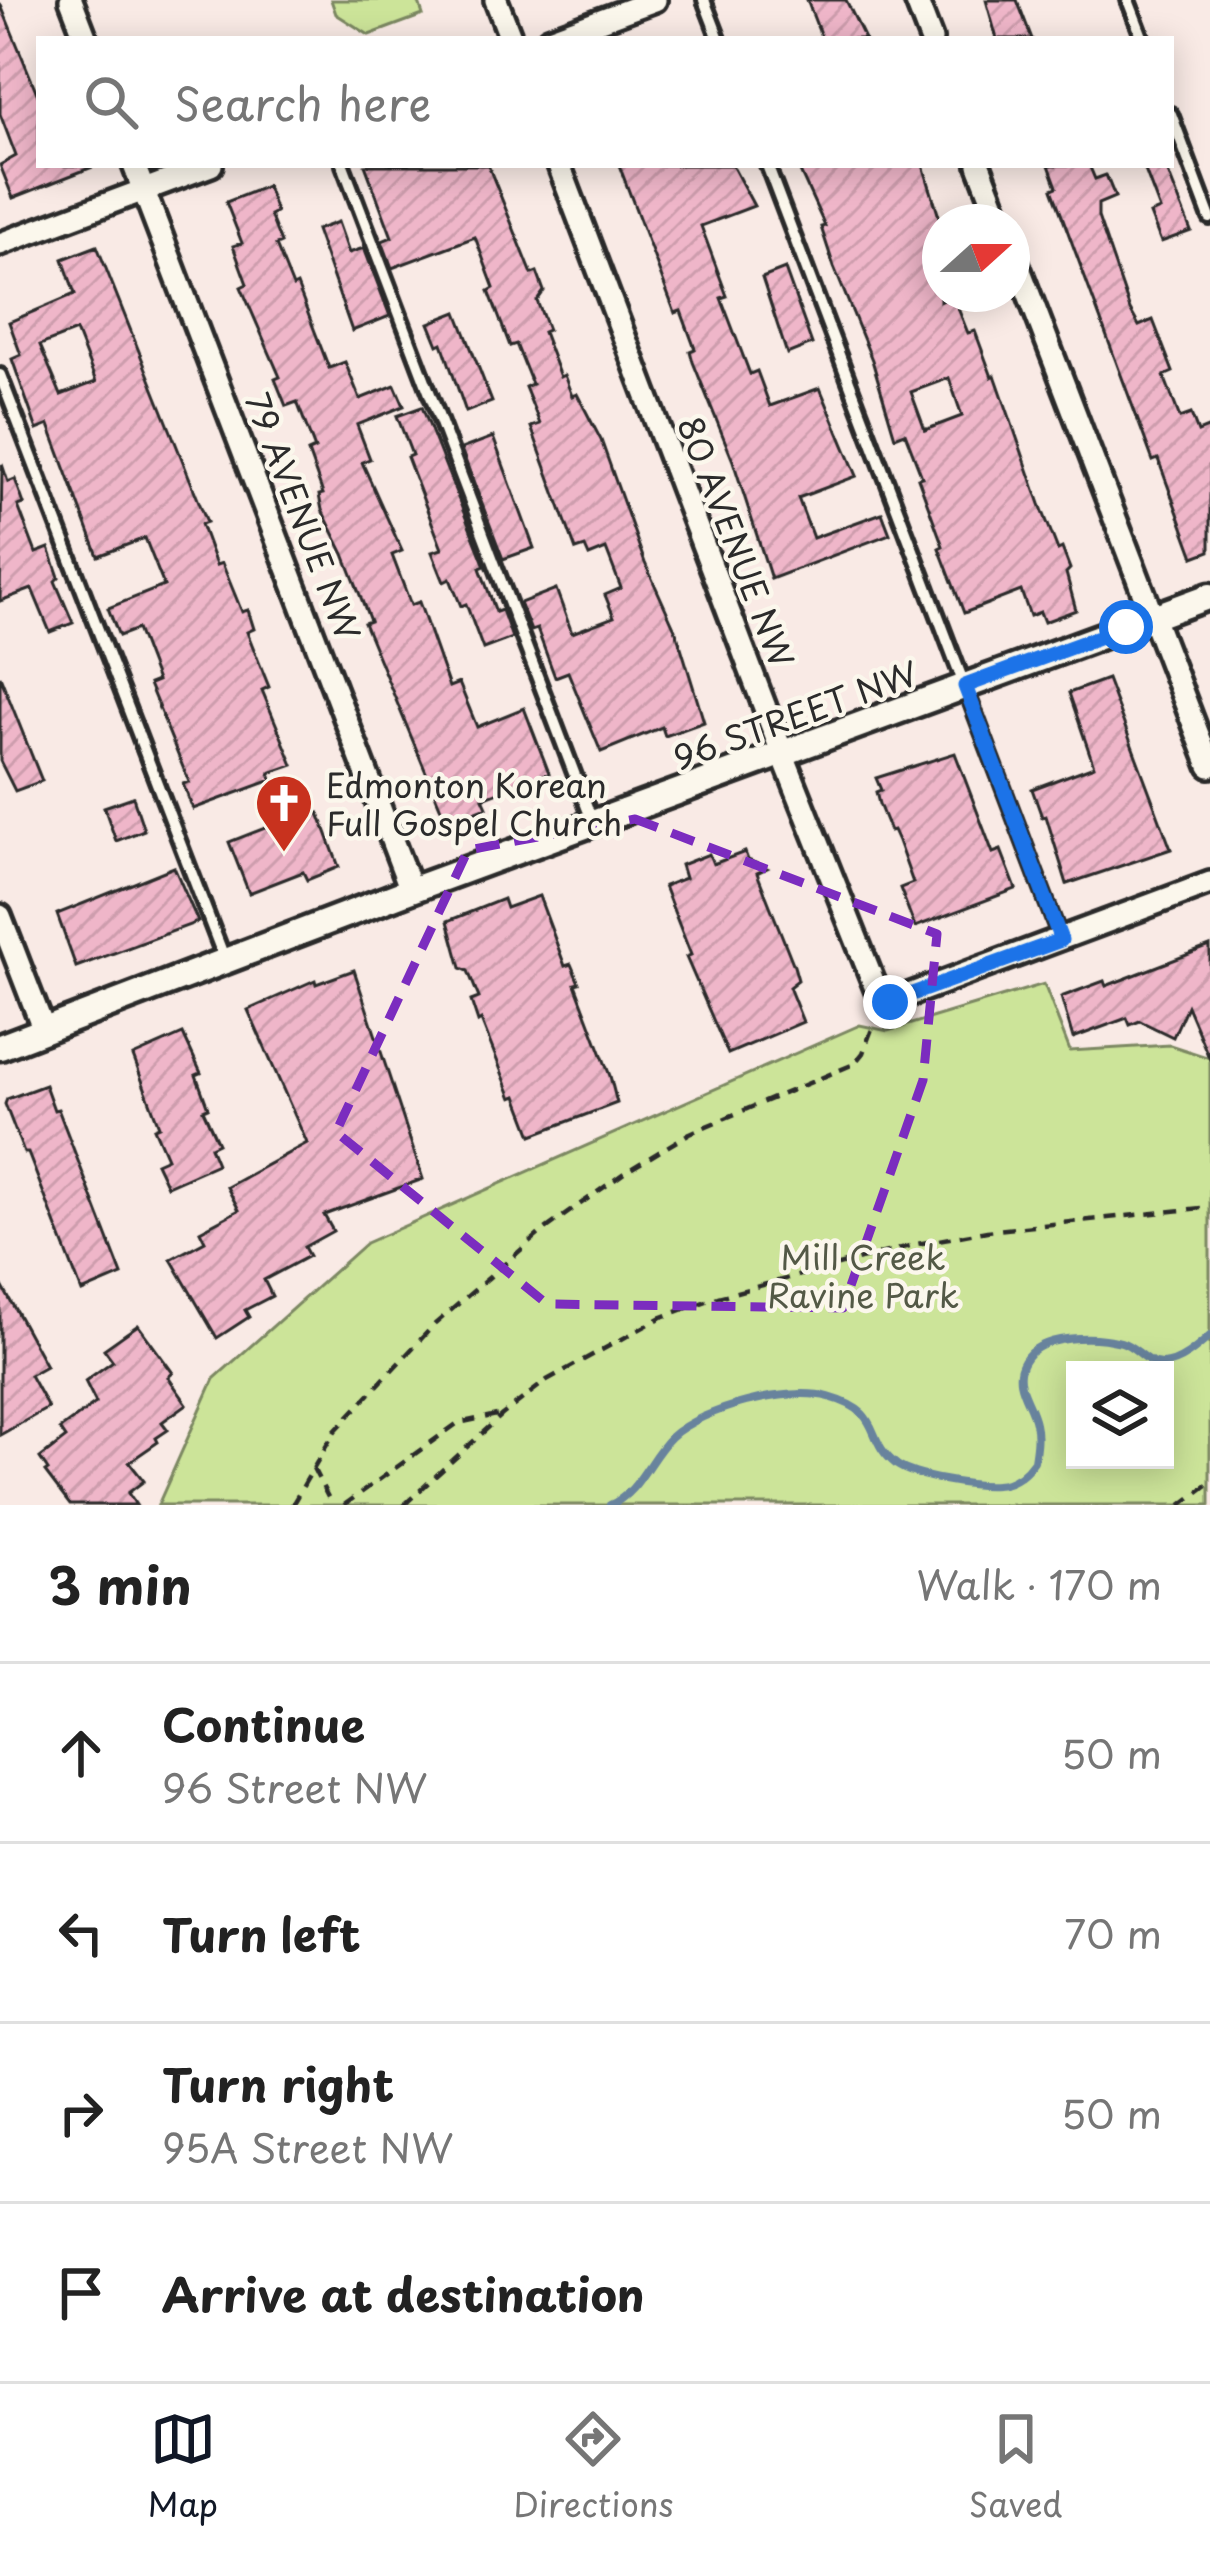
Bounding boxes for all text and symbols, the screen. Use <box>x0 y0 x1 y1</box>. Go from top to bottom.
search box <box>36 36 1174 168</box>
text: Search here <box>174 68 431 136</box>
icon: search <box>78 69 144 135</box>
north arrow <box>922 204 1030 312</box>
street label: 79 AVENUE NW <box>234 385 374 647</box>
street label: 80 AVENUE NW <box>666 408 808 674</box>
route start <box>1099 600 1153 654</box>
street label: 96 STREET NW <box>666 647 924 781</box>
place label: Edmonton Korean Full Gospel Church <box>326 759 622 847</box>
church icon: Edmonton Korean Full Gospel Church <box>253 772 315 854</box>
route end <box>863 975 917 1029</box>
park label: Mill Creek Ravine Park <box>767 1231 959 1319</box>
map controls <box>1066 1361 1174 1469</box>
button: layers <box>1066 1361 1174 1469</box>
text: 3 min <box>48 1545 192 1622</box>
text: Walk · 170 m <box>916 1554 1162 1613</box>
text: Continue <box>162 1689 365 1757</box>
icon: ahead <box>48 1720 114 1786</box>
text: 50 m <box>1061 1723 1162 1782</box>
text: 96 Street NW <box>162 1757 427 1816</box>
text: Turn left <box>162 1899 361 1967</box>
icon: left <box>48 1900 114 1966</box>
text: 70 m <box>1064 1903 1162 1962</box>
text: Turn right <box>162 2049 394 2117</box>
icon: right <box>48 2080 114 2146</box>
text: 50 m <box>1061 2083 1162 2142</box>
text: 95A Street NW <box>162 2117 453 2176</box>
text: Arrive at destination <box>162 2259 645 2327</box>
icon: arrive <box>48 2260 114 2326</box>
tab: Map <box>148 2406 218 2528</box>
tab: Directions <box>513 2406 674 2528</box>
tab: Saved <box>969 2406 1062 2528</box>

